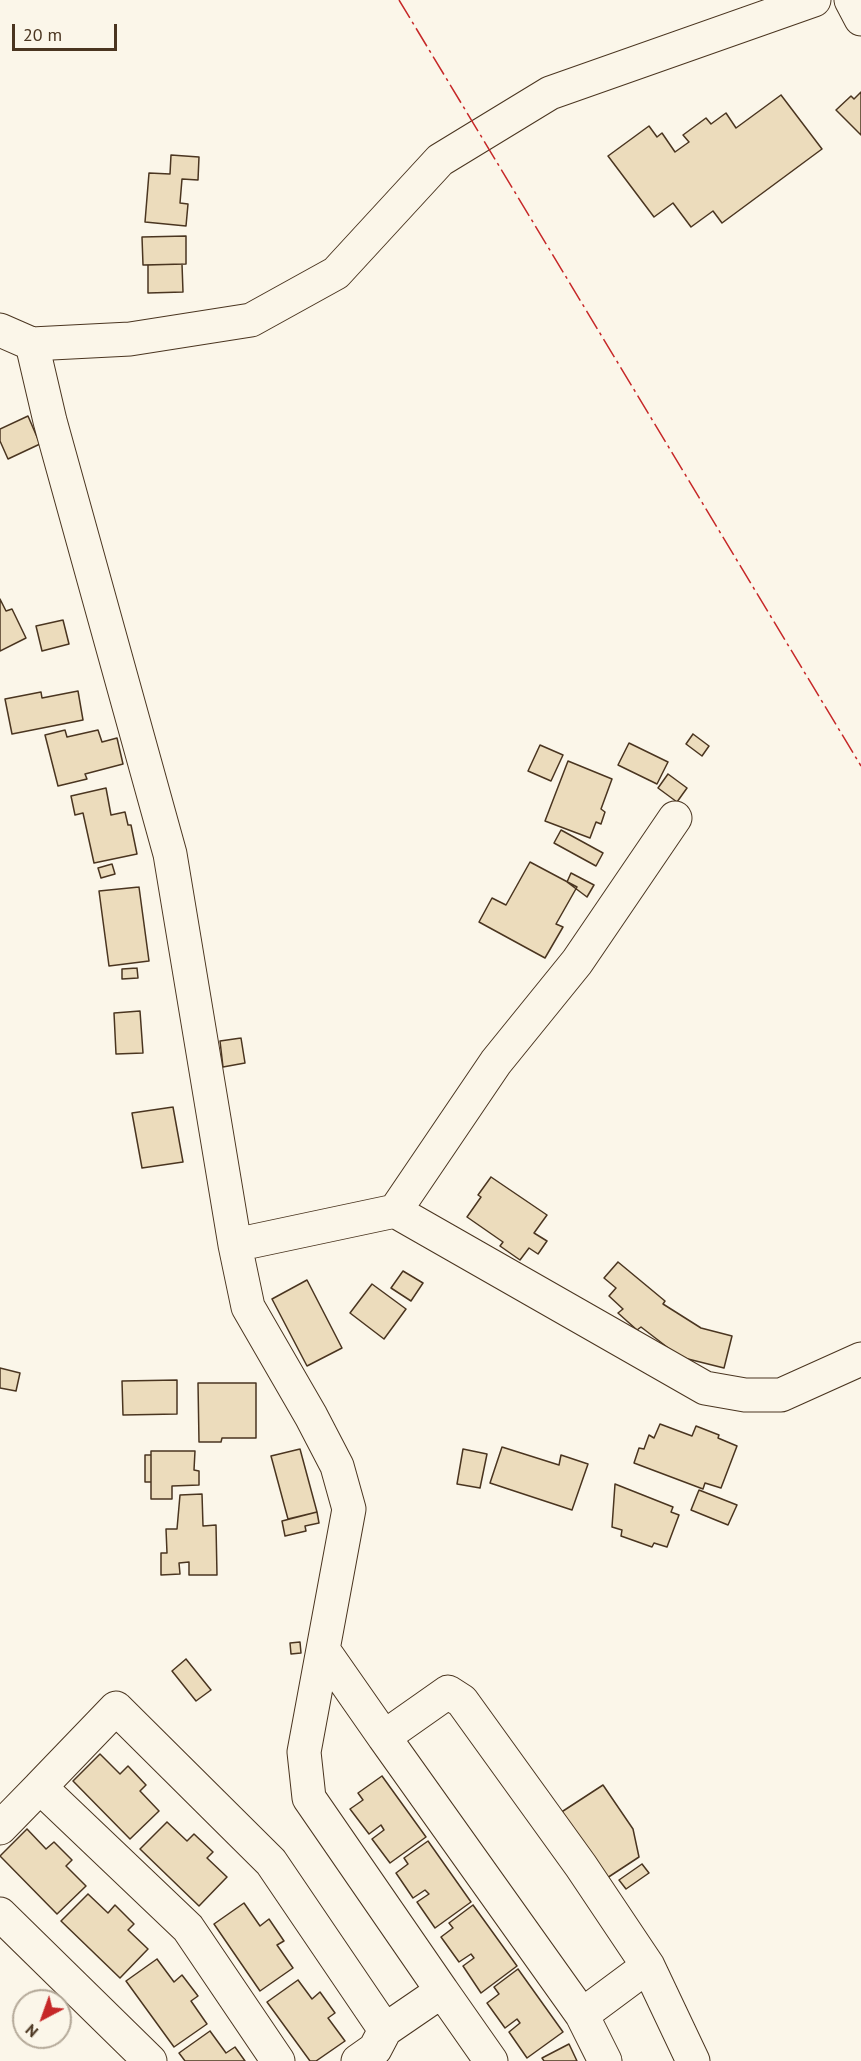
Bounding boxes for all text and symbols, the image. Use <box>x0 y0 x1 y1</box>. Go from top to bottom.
scale bar <box>15 12 120 50</box>
text: 20 m <box>23 23 62 46</box>
north arrow <box>12 1989 72 2049</box>
text: N <box>21 2020 42 2042</box>

